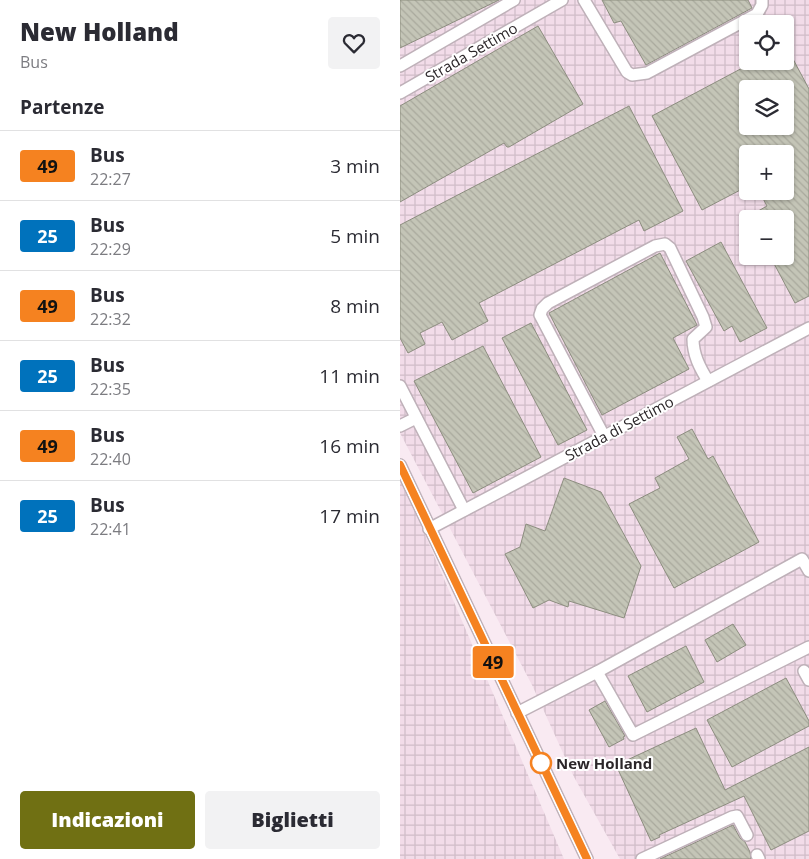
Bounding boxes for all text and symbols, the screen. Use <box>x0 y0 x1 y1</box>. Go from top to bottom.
text: New Holland <box>20 15 179 48</box>
map controls <box>739 15 794 265</box>
button: locate <box>739 15 794 70</box>
button: heart <box>328 17 380 69</box>
street label: Strada Settimo <box>421 17 521 87</box>
text: Bus <box>20 51 48 73</box>
button: layers <box>739 80 794 135</box>
text: Partenze <box>20 94 105 120</box>
text: Bus <box>90 142 125 168</box>
button: + <box>739 145 794 200</box>
text: 3 min <box>330 153 380 179</box>
text: 49 <box>37 154 58 178</box>
text: 22:27 <box>90 168 131 190</box>
button: − <box>739 210 794 265</box>
text: Bus <box>90 212 125 238</box>
text: 5 min <box>330 223 380 249</box>
text: 25 <box>37 224 58 248</box>
text: 22:29 <box>90 238 131 260</box>
text: Bus <box>90 282 125 308</box>
text: 8 min <box>330 293 380 319</box>
text: 49 <box>37 294 58 318</box>
text: 22:32 <box>90 308 131 330</box>
text: Bus <box>90 352 125 378</box>
text: 11 min <box>319 363 380 389</box>
text: 25 <box>37 364 58 388</box>
text: 22:35 <box>90 378 131 400</box>
street label: Strada di Settimo <box>561 391 677 465</box>
text: Bus <box>90 422 125 448</box>
text: 16 min <box>319 433 380 459</box>
text: 49 <box>37 434 58 458</box>
text: 22:40 <box>90 448 131 470</box>
text: Bus <box>90 492 125 518</box>
text: 17 min <box>319 503 380 529</box>
text: 25 <box>37 504 58 528</box>
text: 22:41 <box>90 518 131 540</box>
line badge: 49 <box>470 646 516 678</box>
text: 49 <box>483 650 503 674</box>
marker: New Holland <box>530 752 552 774</box>
place label: New Holland <box>556 753 652 773</box>
button: Indicazioni <box>20 791 195 849</box>
button: Biglietti <box>205 791 380 849</box>

